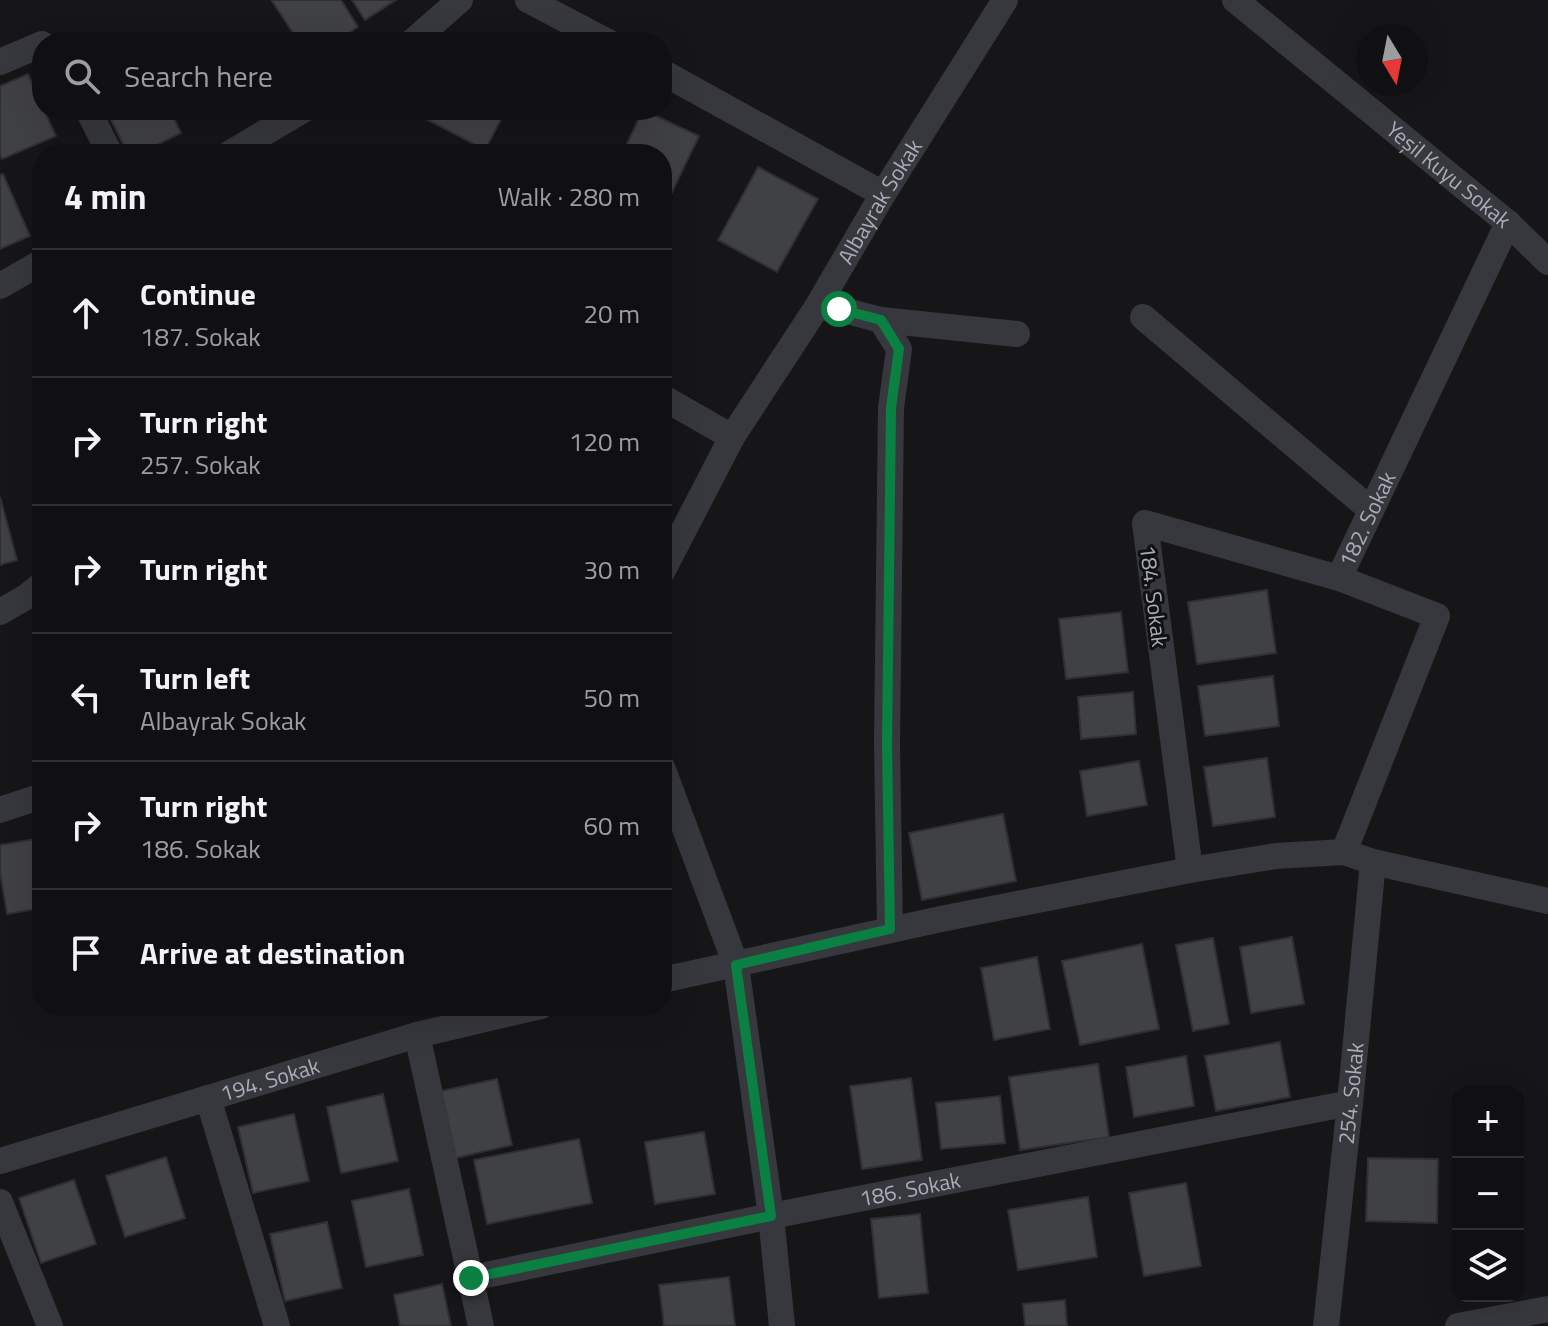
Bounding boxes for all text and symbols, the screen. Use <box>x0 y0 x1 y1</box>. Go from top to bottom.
north arrow <box>1356 24 1428 96</box>
search box <box>32 32 672 120</box>
text: Search here <box>124 53 273 99</box>
icon: search <box>60 54 104 98</box>
street label: Yeşil Kuyu Sokak <box>1379 113 1519 236</box>
street label: Albayrak Sokak <box>829 132 931 271</box>
text: 4 min <box>64 170 147 222</box>
text: Walk · 280 m <box>498 177 640 216</box>
text: Continue <box>140 271 256 317</box>
icon: ahead <box>64 291 108 335</box>
route start <box>821 291 857 327</box>
text: 20 m <box>583 294 640 333</box>
text: 187. Sokak <box>140 317 261 356</box>
text: Turn right <box>140 399 268 445</box>
icon: right <box>64 419 108 463</box>
text: 120 m <box>569 422 640 461</box>
text: 257. Sokak <box>140 445 261 484</box>
street label: 182. Sokak <box>1330 465 1405 573</box>
street label: 184. Sokak <box>1131 543 1177 649</box>
text: Turn right <box>140 546 268 592</box>
icon: right <box>64 547 108 591</box>
text: 30 m <box>583 550 640 589</box>
text: Turn left <box>140 655 250 701</box>
icon: left <box>64 675 108 719</box>
text: 50 m <box>583 678 640 717</box>
text: Albayrak Sokak <box>140 701 307 740</box>
text: Turn right <box>140 783 268 829</box>
icon: right <box>64 803 108 847</box>
text: 60 m <box>583 806 640 845</box>
text: 186. Sokak <box>140 829 261 868</box>
text: Arrive at destination <box>140 930 405 976</box>
icon: arrive <box>64 931 108 975</box>
street label: 254. Sokak <box>1329 1040 1373 1146</box>
street label: 194. Sokak <box>216 1048 324 1110</box>
map controls <box>1452 1086 1524 1302</box>
button: + <box>1452 1086 1524 1158</box>
button: − <box>1452 1158 1524 1230</box>
street label: 186. Sokak <box>857 1162 964 1215</box>
button: layers <box>1452 1230 1524 1302</box>
route end <box>453 1260 489 1296</box>

